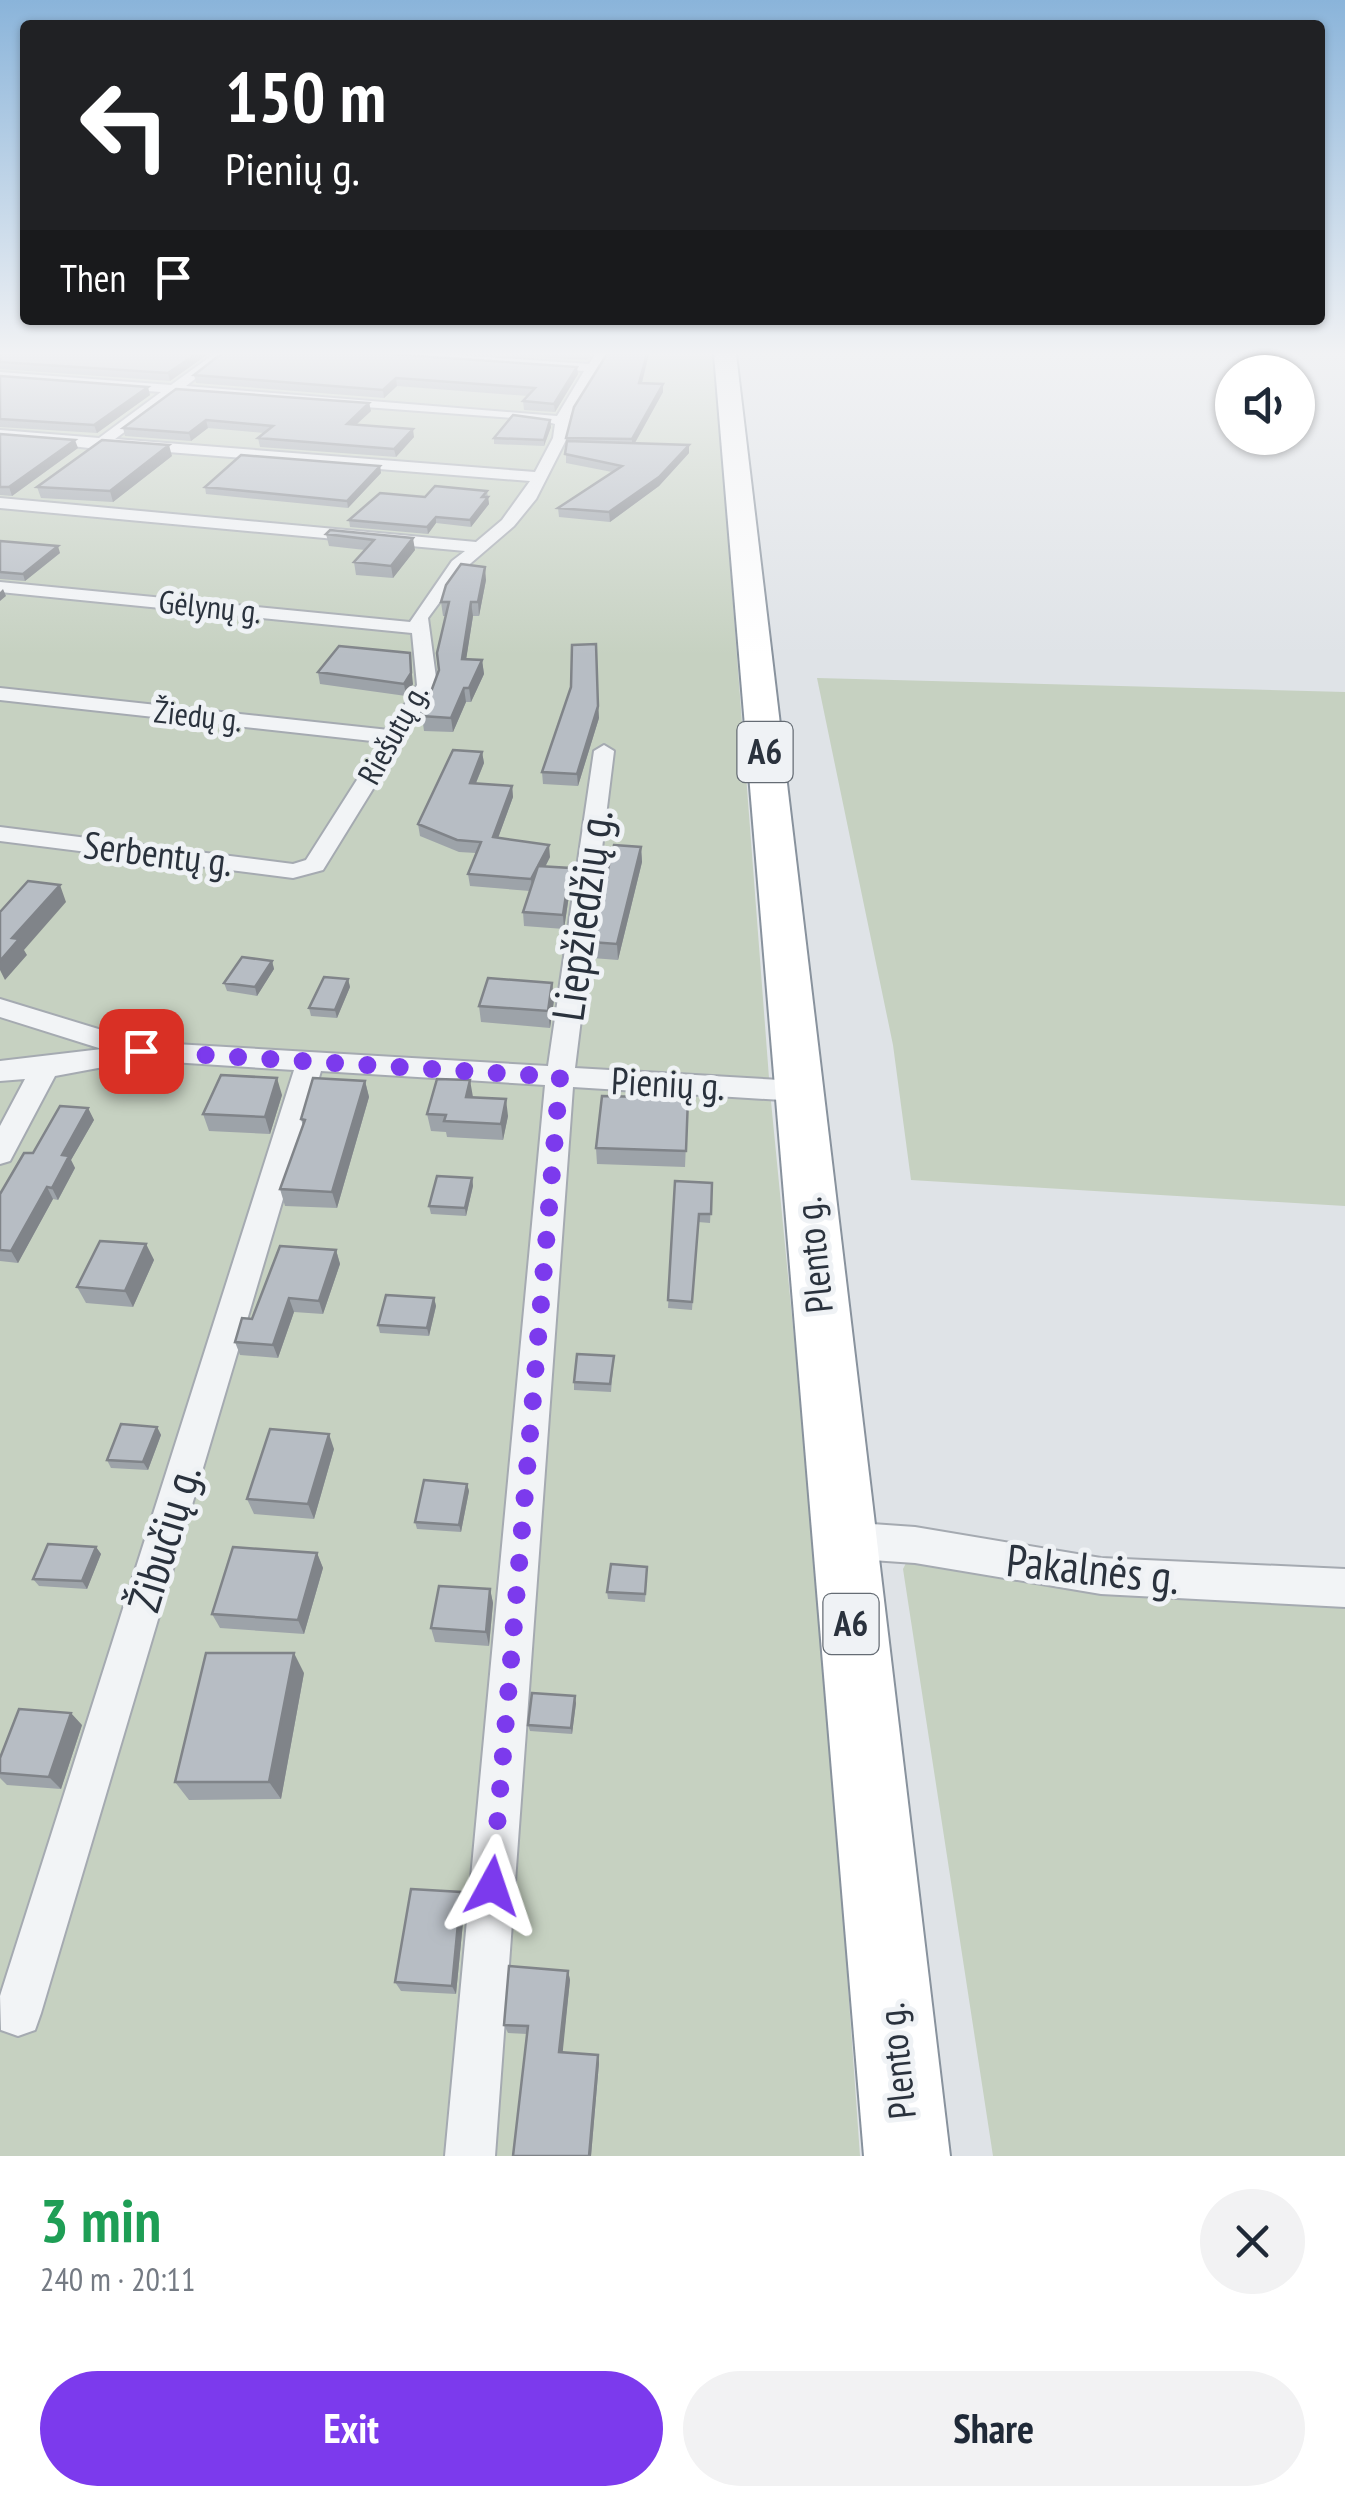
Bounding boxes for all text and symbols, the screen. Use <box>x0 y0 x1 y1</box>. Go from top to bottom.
text: 150 m <box>225 51 386 141</box>
icon: left <box>60 60 190 190</box>
text: Pienių g. <box>225 139 360 197</box>
icon: arrive <box>146 250 201 305</box>
text: Then <box>60 253 126 302</box>
map controls <box>1215 355 1315 455</box>
button: sound <box>1215 355 1315 455</box>
street label: Gėlynų g. <box>157 580 263 632</box>
street label: Riešutų g. <box>347 676 437 791</box>
street label: Žiedų g. <box>152 690 244 741</box>
road number: A6 <box>738 722 792 782</box>
street label: Liepžiedžių g. <box>537 806 625 1024</box>
street label: Serbentų g. <box>81 819 235 886</box>
pin <box>99 1009 184 1094</box>
icon: arrive <box>114 1024 169 1079</box>
street label: Pienių g. <box>610 1055 726 1110</box>
street label: Plento g. <box>782 1195 843 1315</box>
street label: Žibučių g. <box>113 1457 213 1618</box>
street label: Pakalnės g. <box>1004 1530 1182 1606</box>
road number: A6 <box>824 1594 878 1654</box>
position arrow <box>440 1834 544 1938</box>
street label: Plento g. <box>865 2001 926 2121</box>
text: 3 min <box>40 2181 161 2259</box>
button: close <box>1200 2189 1305 2294</box>
text: 240 m · 20:11 <box>40 2258 195 2300</box>
button: Exit <box>40 2371 663 2486</box>
button: Share <box>683 2371 1305 2486</box>

